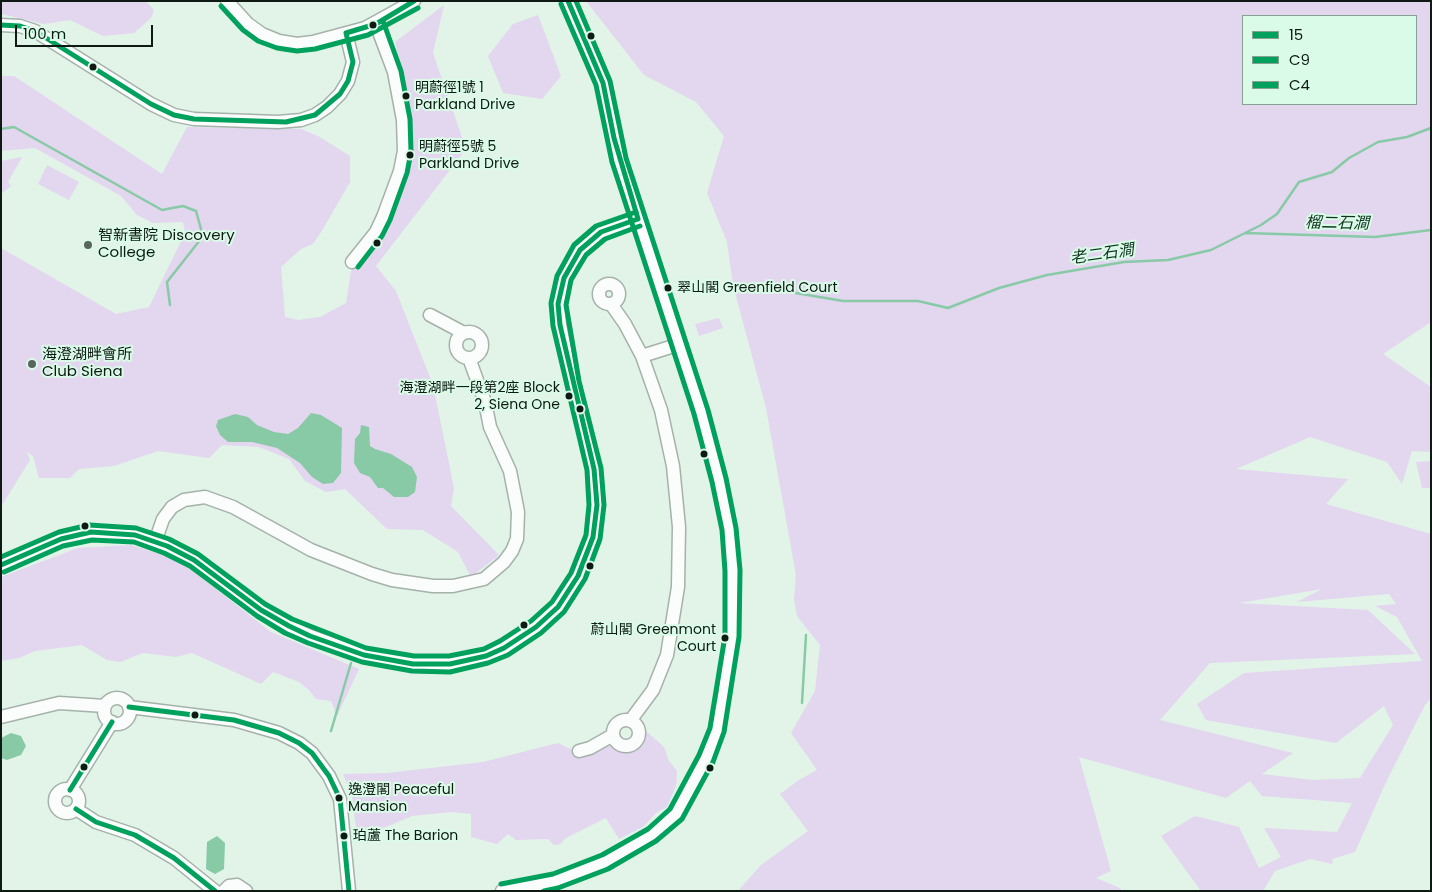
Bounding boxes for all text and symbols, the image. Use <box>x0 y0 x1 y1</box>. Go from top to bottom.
scale bar <box>18 15 155 47</box>
legend <box>1242 15 1417 105</box>
unlabelled marker <box>368 20 378 30</box>
text: 100 m <box>23 23 66 44</box>
text: 15 <box>1289 24 1303 45</box>
unlabelled marker <box>586 31 596 41</box>
text: C9 <box>1289 49 1310 70</box>
unlabelled marker <box>88 62 98 72</box>
text: C4 <box>1289 74 1310 95</box>
place label: 明蔚徑1號 1 Parkland Drive <box>415 80 515 112</box>
marker: 明蔚徑1號 1 Parkland Drive <box>401 91 411 101</box>
place label: 明蔚徑5號 5 Parkland Drive <box>419 139 519 172</box>
marker: 明蔚徑5號 5 Parkland Drive <box>405 150 415 160</box>
water label: 榴二石澗 <box>1305 214 1369 234</box>
place label: 智新書院 Discovery College <box>98 227 235 262</box>
unlabelled marker <box>372 238 382 248</box>
marker: 智新書院 Discovery College <box>82 239 94 251</box>
water label: 老二石澗 <box>1069 241 1135 269</box>
place label: 翠山閣 Greenfield Court <box>677 280 838 296</box>
marker: 翠山閣 Greenfield Court <box>663 283 673 293</box>
place label: 海澄湖畔會所 Club Siena <box>42 346 132 381</box>
marker: 海澄湖畔會所 Club Siena <box>26 358 38 370</box>
place label: 海澄湖畔一段第2座 Block 2, Siena One <box>400 380 560 412</box>
marker: 海澄湖畔一段第2座 Block 2, Siena One <box>564 391 574 401</box>
unlabelled marker <box>575 404 585 414</box>
unlabelled marker <box>699 449 709 459</box>
unlabelled marker <box>80 521 90 531</box>
unlabelled marker <box>585 561 595 571</box>
unlabelled marker <box>519 620 529 630</box>
place label: 蔚山閣 Greenmont Court <box>590 622 716 654</box>
marker: 蔚山閣 Greenmont Court <box>720 633 730 643</box>
unlabelled marker <box>190 710 200 720</box>
unlabelled marker <box>79 762 89 772</box>
unlabelled marker <box>705 763 715 773</box>
place label: 逸澄閣 Peaceful Mansion <box>348 782 454 814</box>
marker: 逸澄閣 Peaceful Mansion <box>334 793 344 803</box>
place label: 珀蘆 The Barion <box>353 828 458 844</box>
marker: 珀蘆 The Barion <box>339 831 349 841</box>

